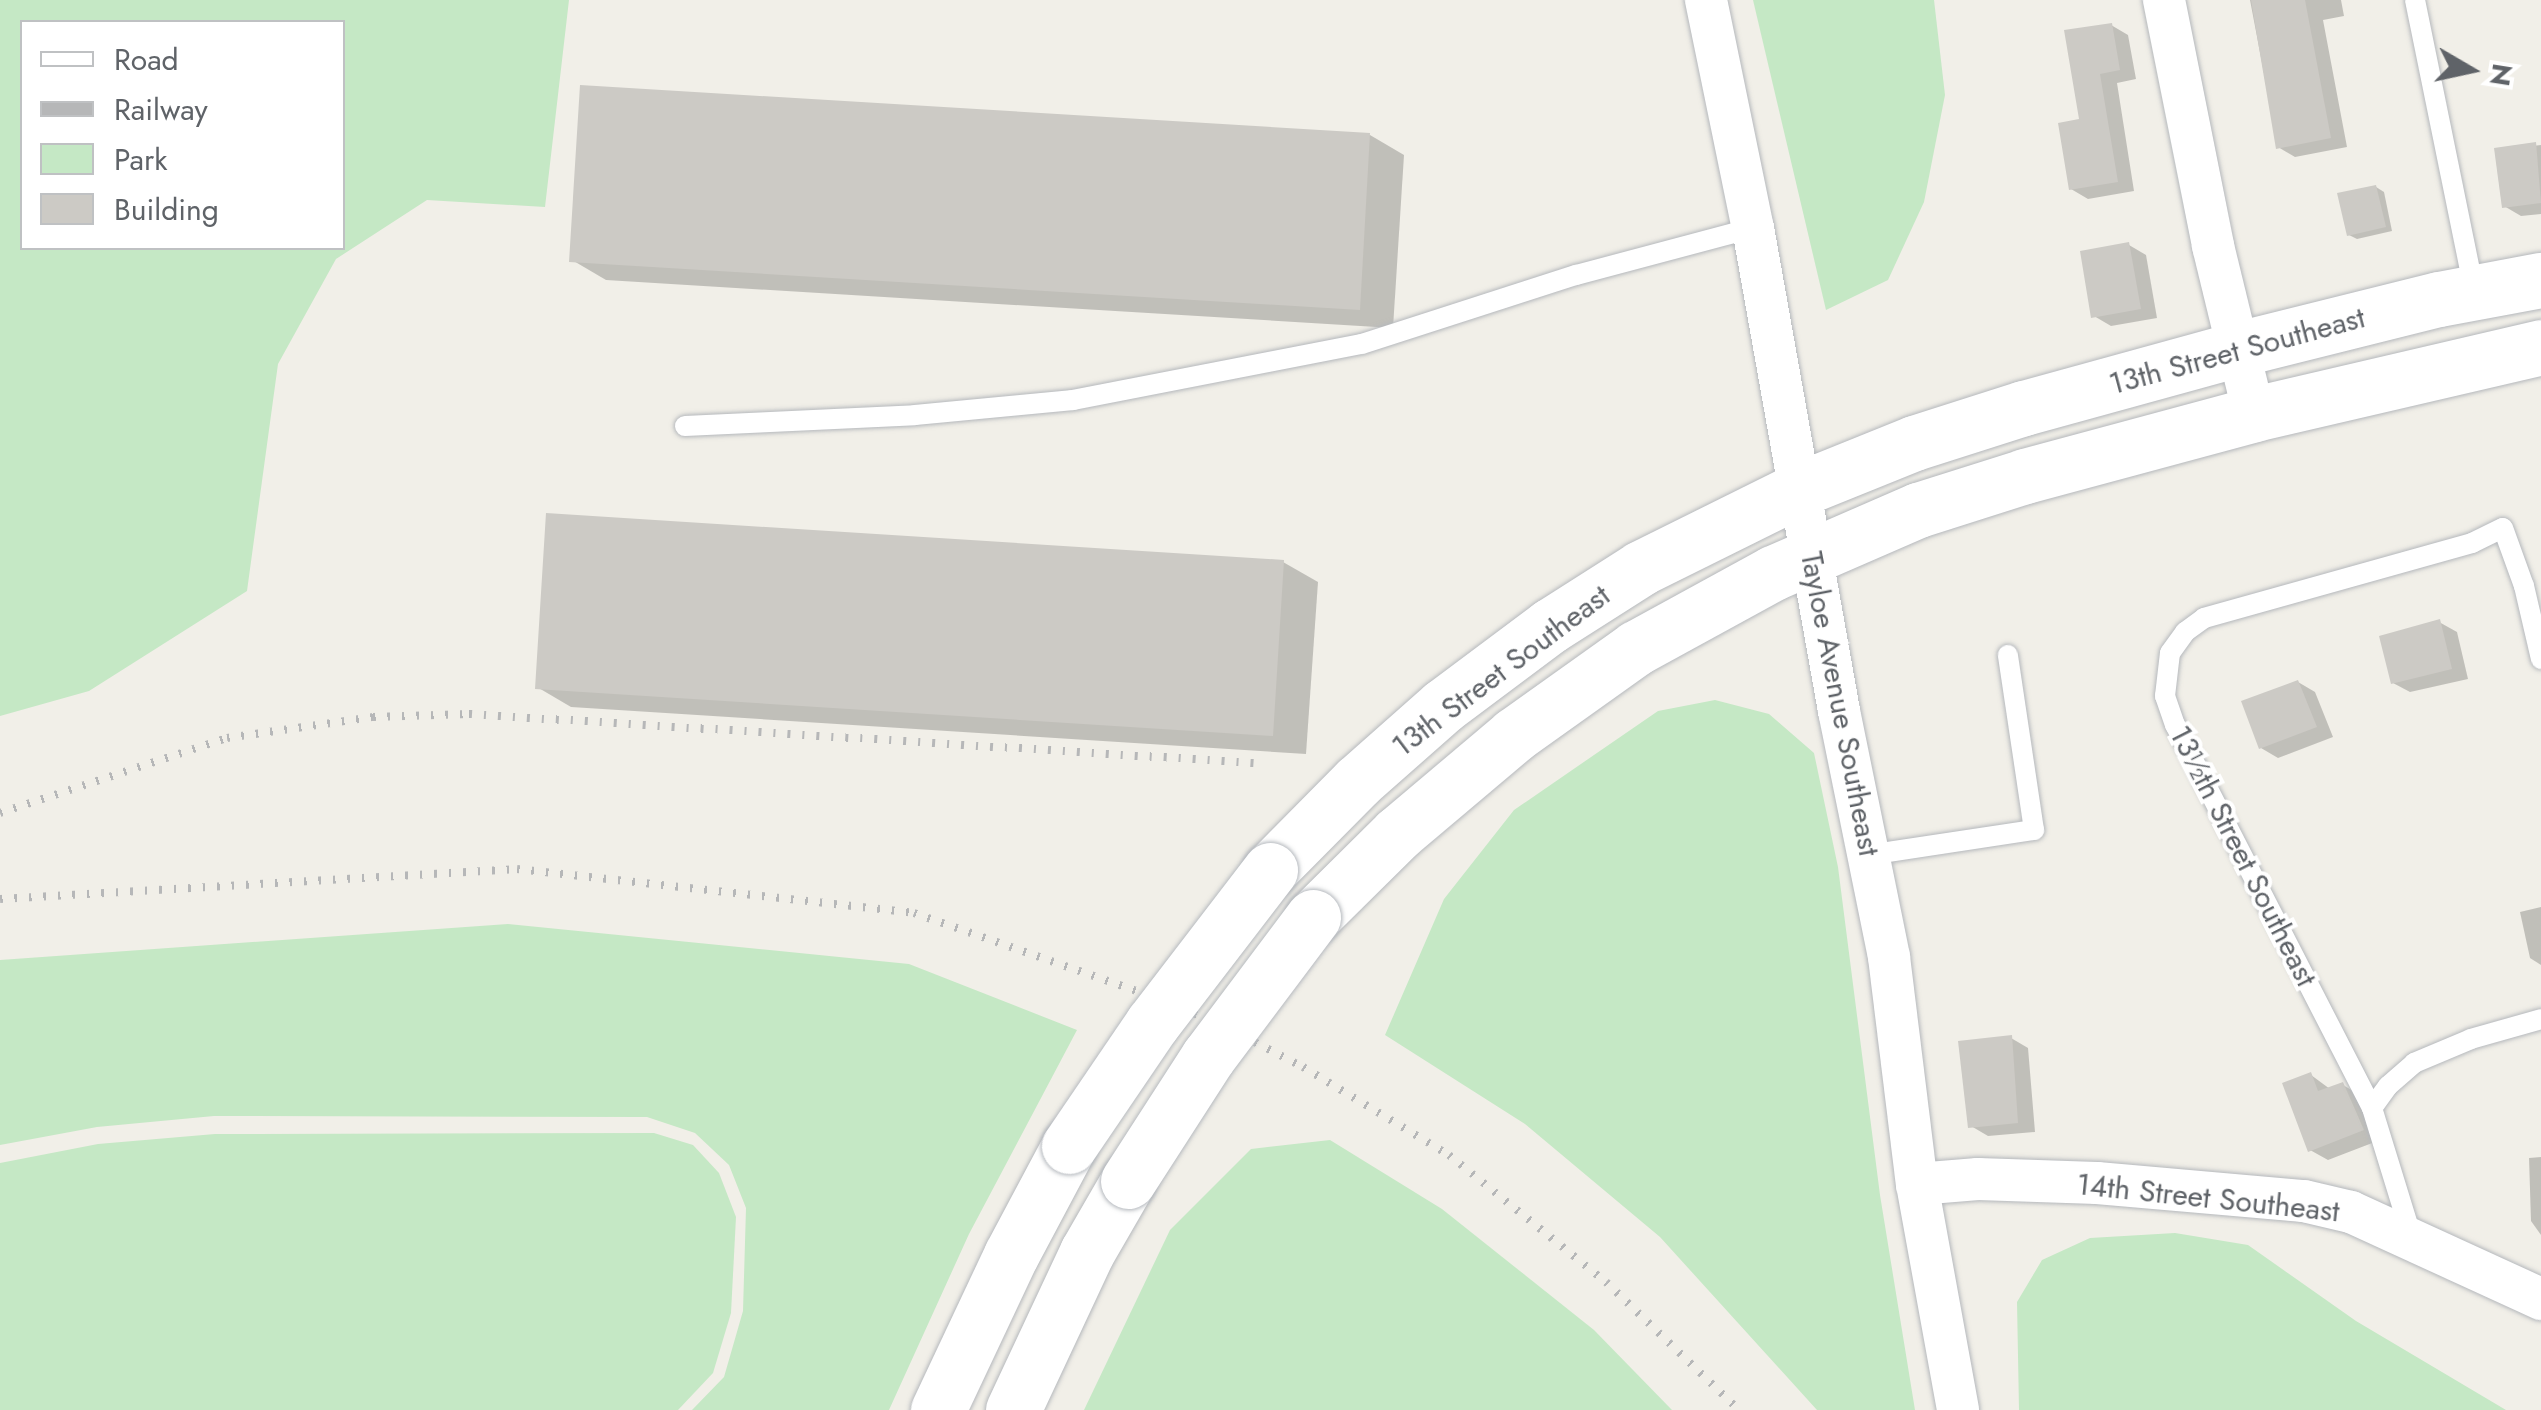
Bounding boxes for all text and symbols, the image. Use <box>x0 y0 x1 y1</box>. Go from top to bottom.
legend <box>20 20 345 250</box>
north arrow <box>2421 20 2521 120</box>
text: Road <box>114 38 179 81</box>
text: N <box>2479 61 2523 89</box>
text: Railway <box>114 88 208 131</box>
text: Park <box>114 138 167 181</box>
text: Building <box>114 188 219 231</box>
street label: 13th Street Southeast <box>2105 300 2369 402</box>
street label: Tayloe Avenue Southeast <box>1793 549 1887 859</box>
street label: 13th Street Southeast <box>1385 577 1617 765</box>
street label: 13½th Street Southeast <box>2162 720 2324 992</box>
street label: 14th Street Southeast <box>2075 1166 2341 1230</box>

